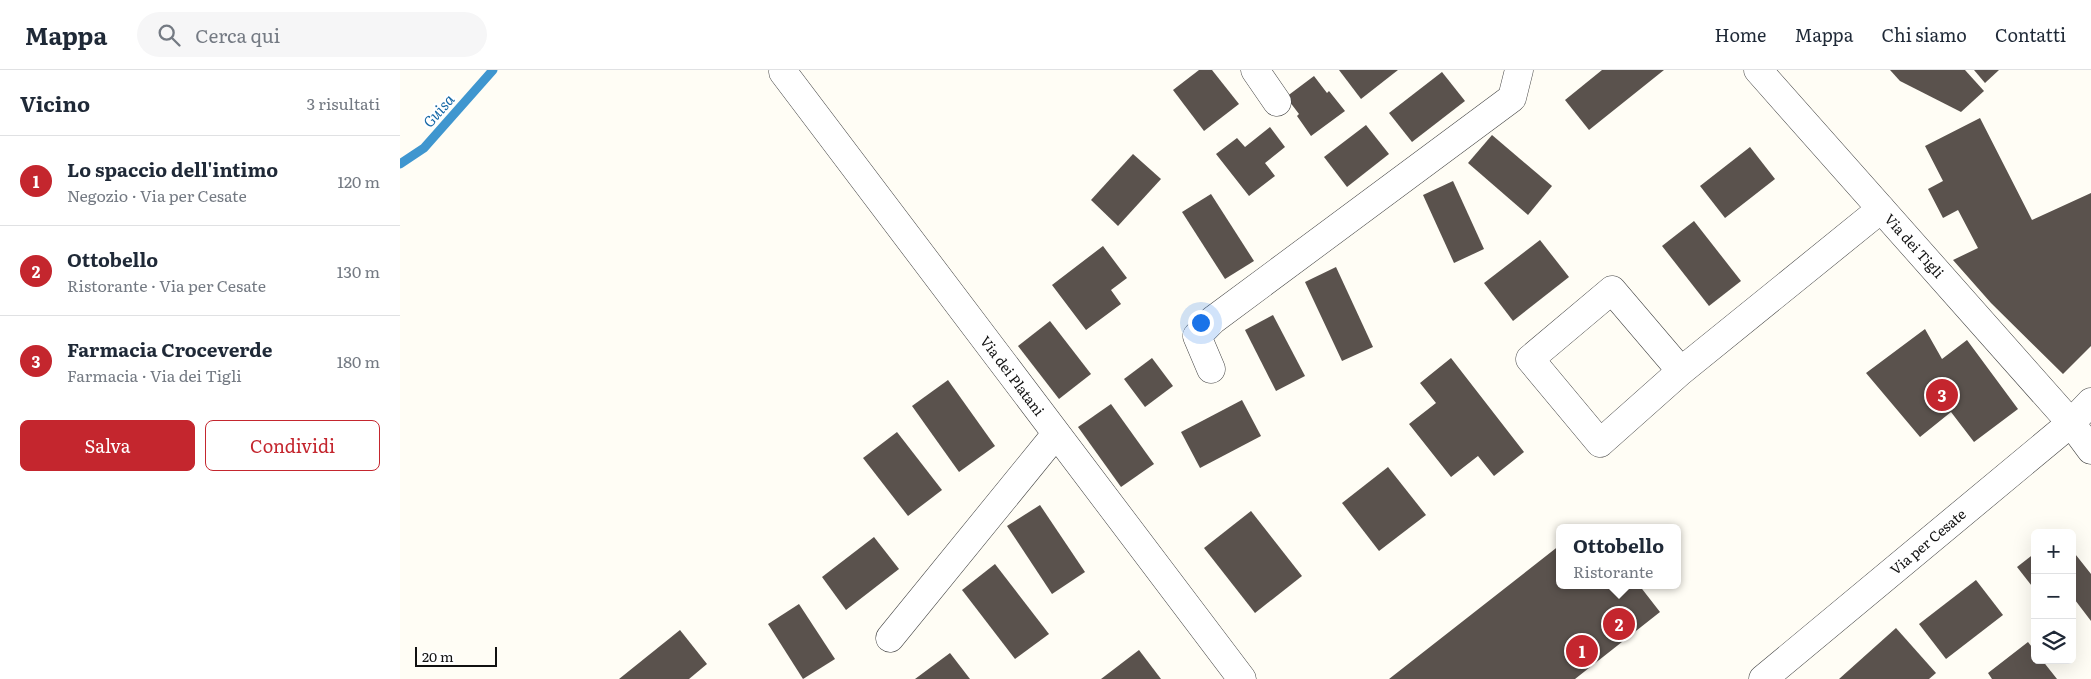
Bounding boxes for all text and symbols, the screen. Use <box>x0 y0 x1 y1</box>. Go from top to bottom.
search box <box>137 12 487 57</box>
text: Mappa <box>25 17 107 52</box>
icon: search <box>155 21 183 49</box>
text: Cerca qui <box>195 21 280 49</box>
text: Home <box>1714 21 1766 48</box>
text: Mappa <box>1794 21 1853 48</box>
text: Chi siamo <box>1881 21 1967 48</box>
text: Contatti <box>1995 21 2066 48</box>
text: Vicino <box>20 87 90 118</box>
water label: Guisa <box>417 88 459 132</box>
text: 3 risultati <box>306 91 380 115</box>
text: Lo spaccio dell'intimo <box>67 155 278 183</box>
text: 1 <box>33 169 39 193</box>
text: 120 m <box>337 169 380 193</box>
text: Negozio · Via per Cesate <box>67 183 247 207</box>
street label: Via dei Tigli <box>1880 209 1949 282</box>
text: Ottobello <box>67 245 158 273</box>
text: 2 <box>32 259 40 283</box>
text: 130 m <box>337 259 380 283</box>
text: Ristorante · Via per Cesate <box>67 273 266 297</box>
your location <box>1188 310 1214 336</box>
street label: Via dei Platani <box>976 331 1050 420</box>
text: Farmacia Croceverde <box>67 335 272 363</box>
text: 3 <box>32 349 40 373</box>
text: 180 m <box>337 349 380 373</box>
text: Farmacia · Via dei Tigli <box>67 363 242 387</box>
pin: 3 <box>1926 376 1958 414</box>
button: Salva <box>20 420 195 471</box>
button: Condividi <box>205 420 380 471</box>
street label: Via per Cesate <box>1885 504 1970 579</box>
popup <box>1556 524 1681 589</box>
map controls <box>2031 529 2076 664</box>
button: + <box>2031 529 2076 574</box>
text: Ottobello <box>1573 531 1664 559</box>
text: Ristorante <box>1573 559 1653 583</box>
button: − <box>2031 574 2076 619</box>
pin: 2 <box>1603 605 1635 643</box>
button: layers <box>2031 619 2076 664</box>
pin: 1 <box>1566 632 1598 670</box>
scale bar <box>415 644 498 667</box>
text: 20 m <box>422 646 454 666</box>

